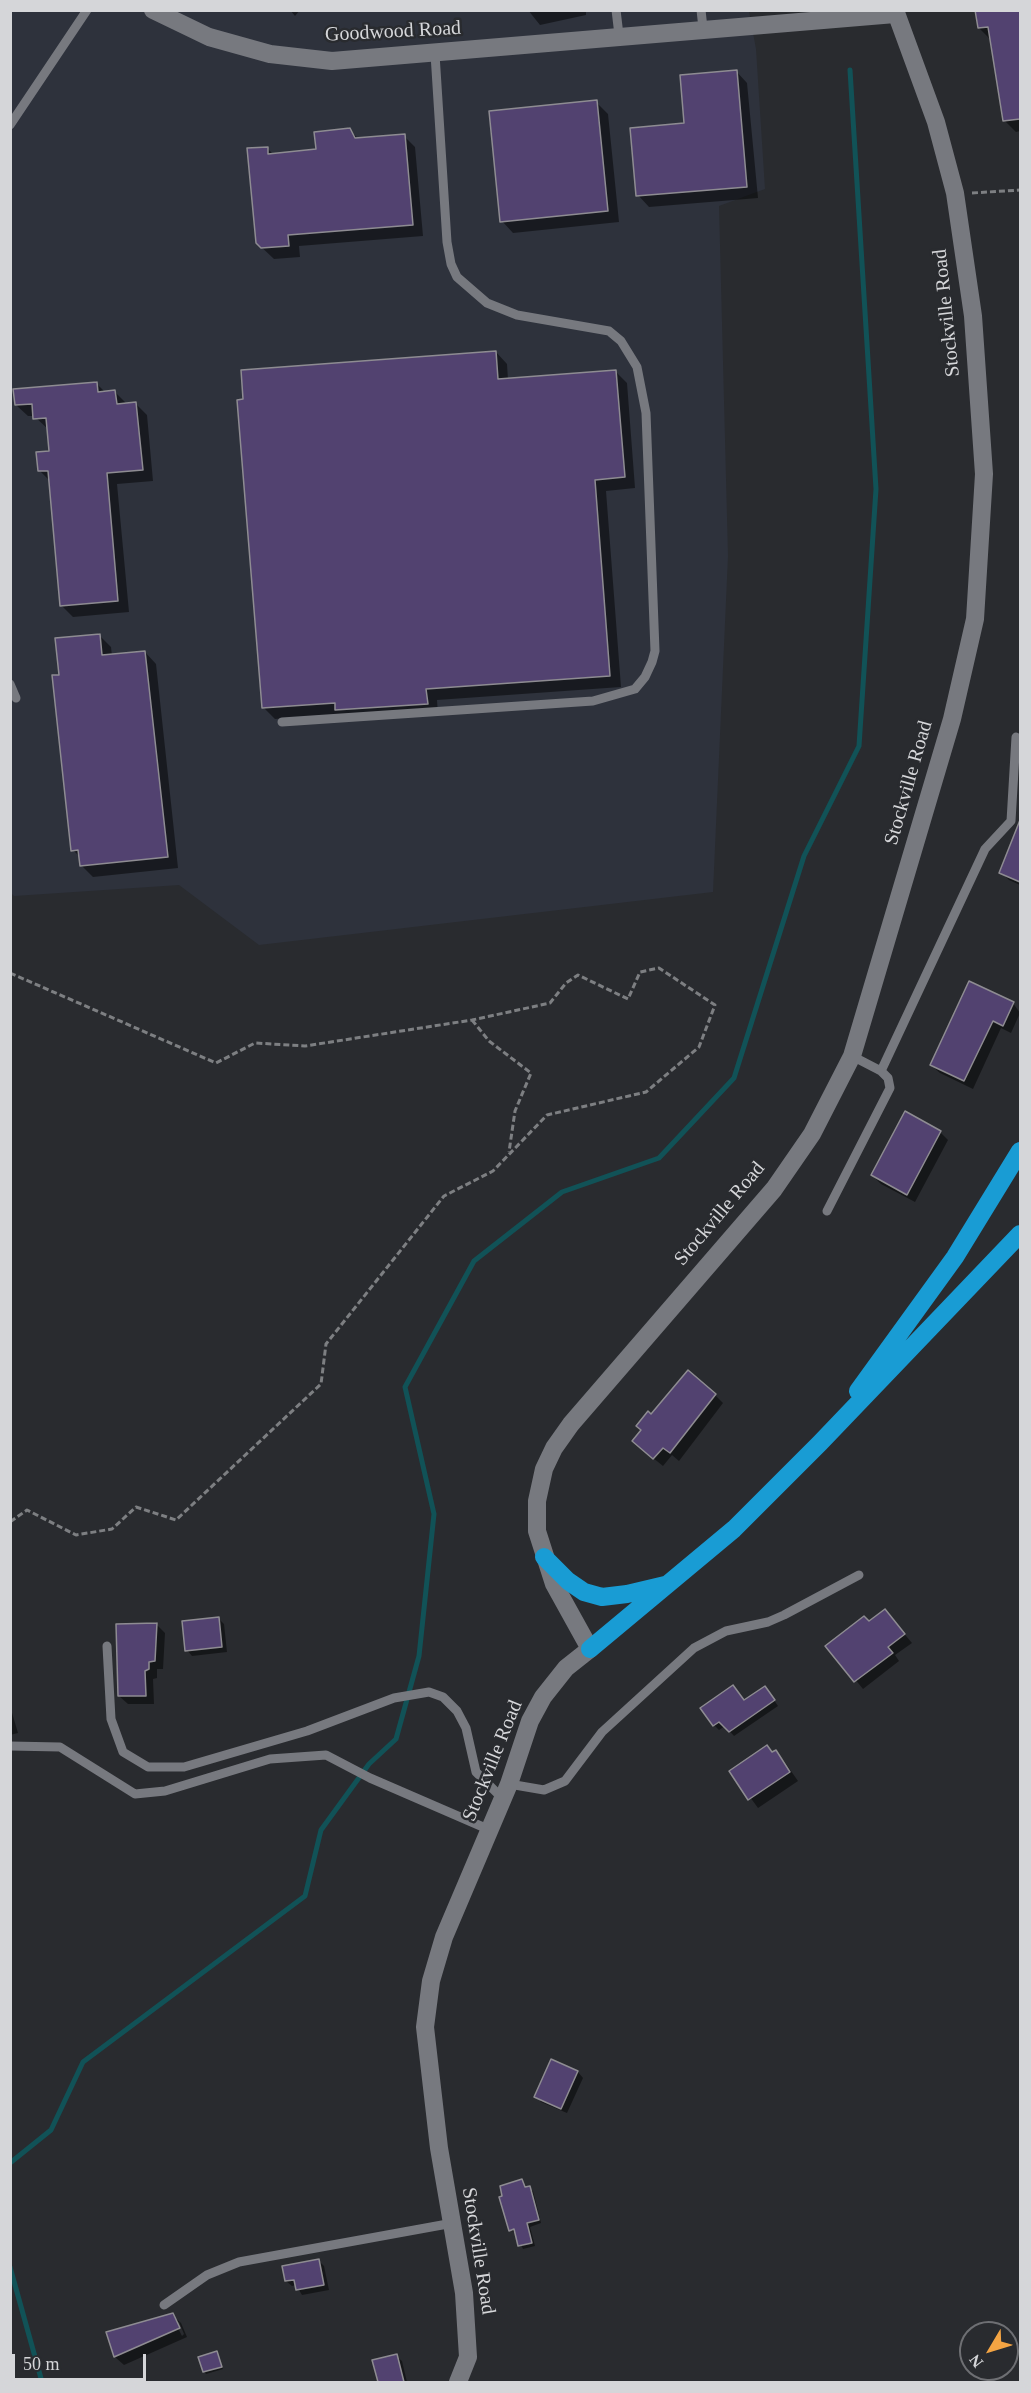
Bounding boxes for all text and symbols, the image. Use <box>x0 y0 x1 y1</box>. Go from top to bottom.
street label: Goodwood Road <box>324 16 462 48</box>
street label: Stockville Road <box>928 248 966 378</box>
street label: Stockville Road <box>880 718 938 848</box>
street label: Stockville Road <box>670 1157 770 1271</box>
street label: Stockville Road <box>458 1697 528 1825</box>
street label: Stockville Road <box>456 2186 500 2316</box>
north arrow <box>959 2321 1019 2381</box>
scale bar <box>15 2342 148 2380</box>
text: N <box>966 2351 986 2371</box>
text: 50 m <box>23 2354 60 2374</box>

